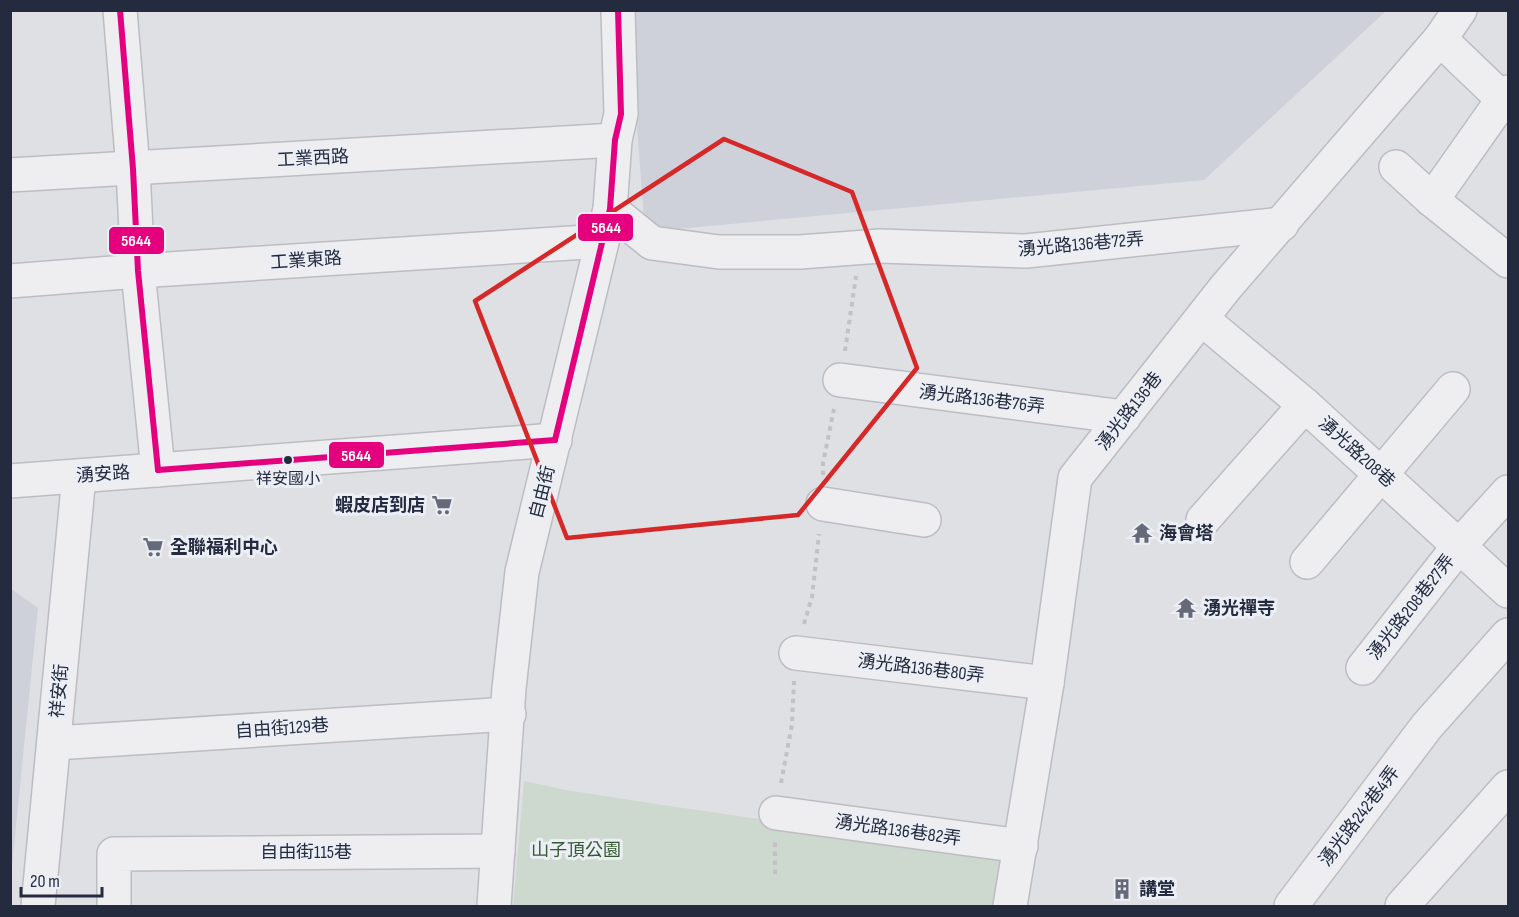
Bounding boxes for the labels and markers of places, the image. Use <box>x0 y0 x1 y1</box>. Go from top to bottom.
marker: 祥安國小 <box>282 454 294 466</box>
place label: 祥安國小 <box>256 470 320 489</box>
supermarket icon: 蝦皮店到店 <box>430 493 454 517</box>
place label: 蝦皮店到店 <box>335 495 425 516</box>
temple icon: 海會塔 <box>1130 521 1154 545</box>
place label: 海會塔 <box>1159 523 1213 544</box>
supermarket icon: 全聯福利中心 <box>141 535 165 559</box>
place label: 全聯福利中心 <box>170 537 278 558</box>
temple icon: 湧光禪寺 <box>1174 596 1198 620</box>
place label: 湧光禪寺 <box>1203 598 1275 619</box>
building icon: 講堂 <box>1110 877 1134 901</box>
place label: 講堂 <box>1139 879 1175 900</box>

